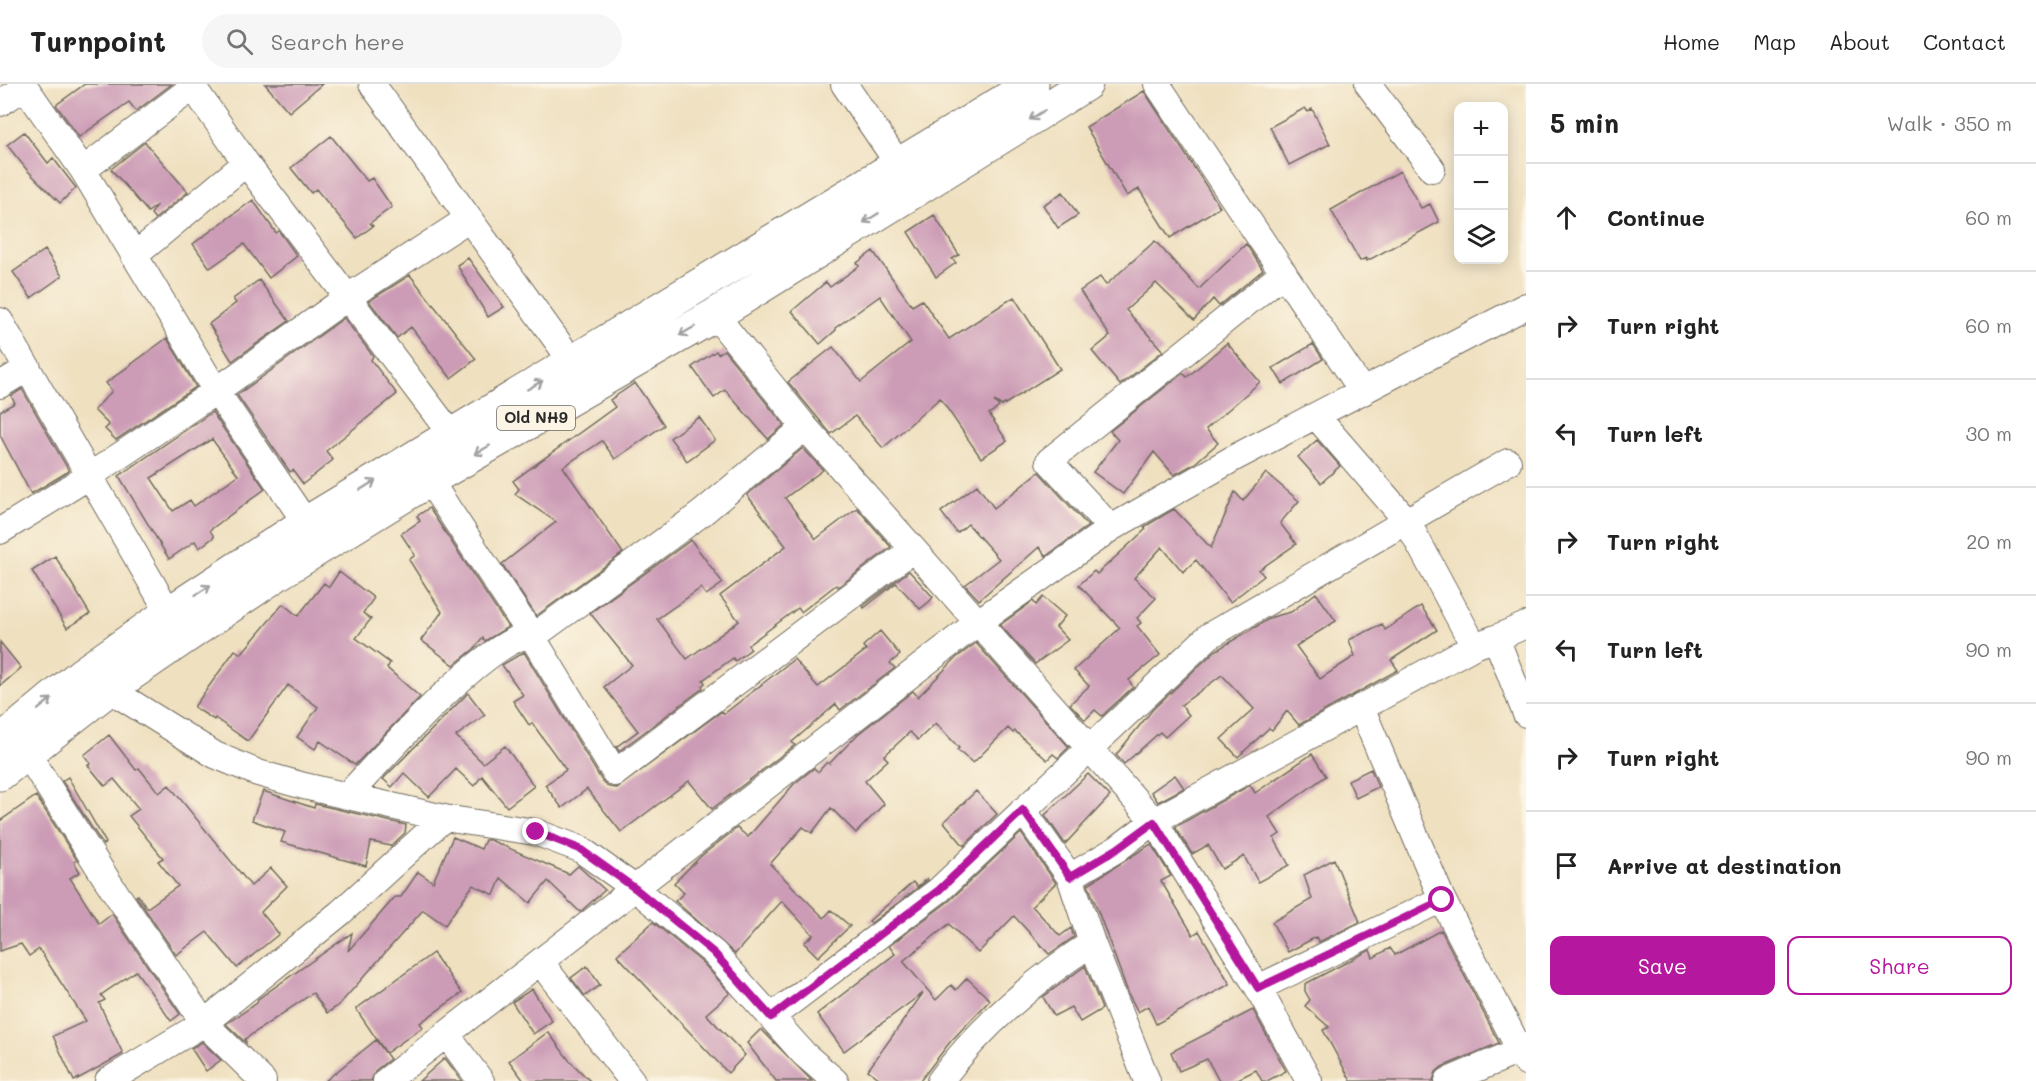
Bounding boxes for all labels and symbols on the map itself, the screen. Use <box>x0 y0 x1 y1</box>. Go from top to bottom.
one-way arrow <box>1029 109 1046 121</box>
one-way arrow <box>863 212 880 224</box>
one-way arrow <box>679 325 696 337</box>
one-way arrow <box>526 379 543 391</box>
road number: Old NH9 <box>497 406 575 430</box>
one-way arrow <box>474 444 491 456</box>
one-way arrow <box>359 479 376 491</box>
one-way arrow <box>194 584 211 596</box>
one-way arrow <box>37 698 53 711</box>
route end <box>522 818 548 844</box>
route start <box>1428 886 1454 912</box>

